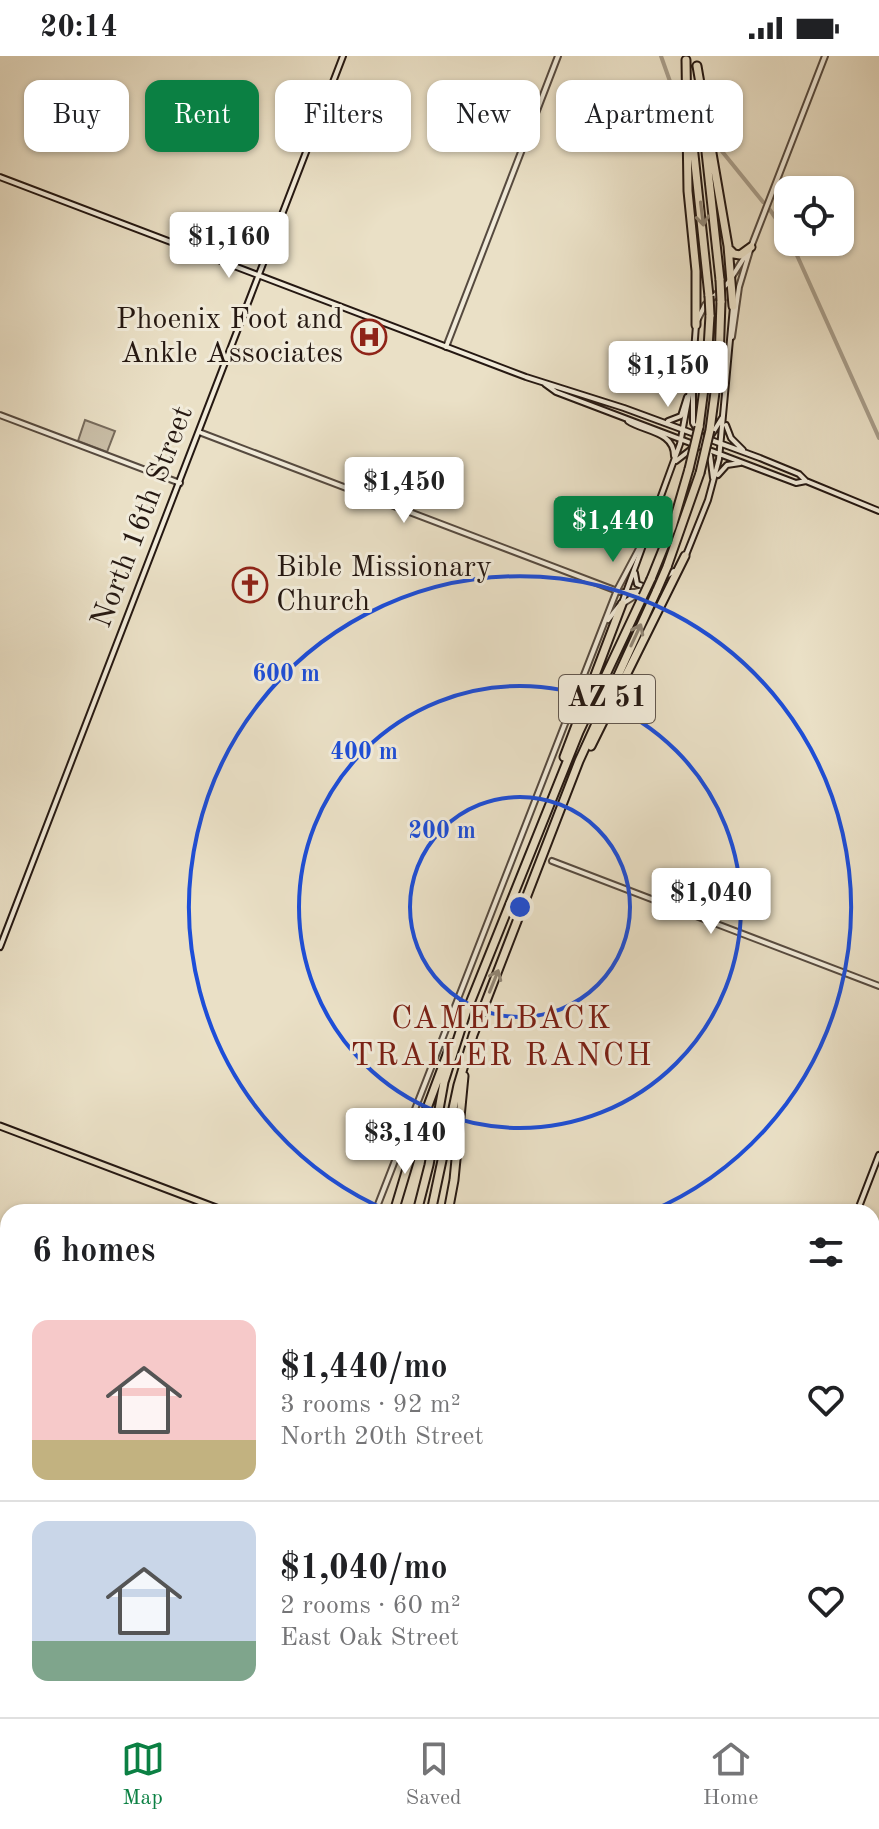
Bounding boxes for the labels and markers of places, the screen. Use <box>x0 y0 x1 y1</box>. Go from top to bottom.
pin: $1,160 <box>164 212 294 280</box>
place label: Phoenix Foot and Ankle Associates <box>116 305 343 369</box>
hospital icon: Phoenix Foot and Ankle Associates <box>350 318 388 356</box>
pin: $1,150 <box>603 341 733 409</box>
pin: $1,450 <box>339 457 469 525</box>
pin: $1,440 <box>548 496 678 564</box>
place label: Bible Missionary Church <box>276 553 492 617</box>
church icon: Bible Missionary Church <box>231 566 269 604</box>
pin: $1,040 <box>646 868 776 936</box>
centre of rings <box>506 893 534 921</box>
pin: $3,140 <box>340 1108 470 1176</box>

